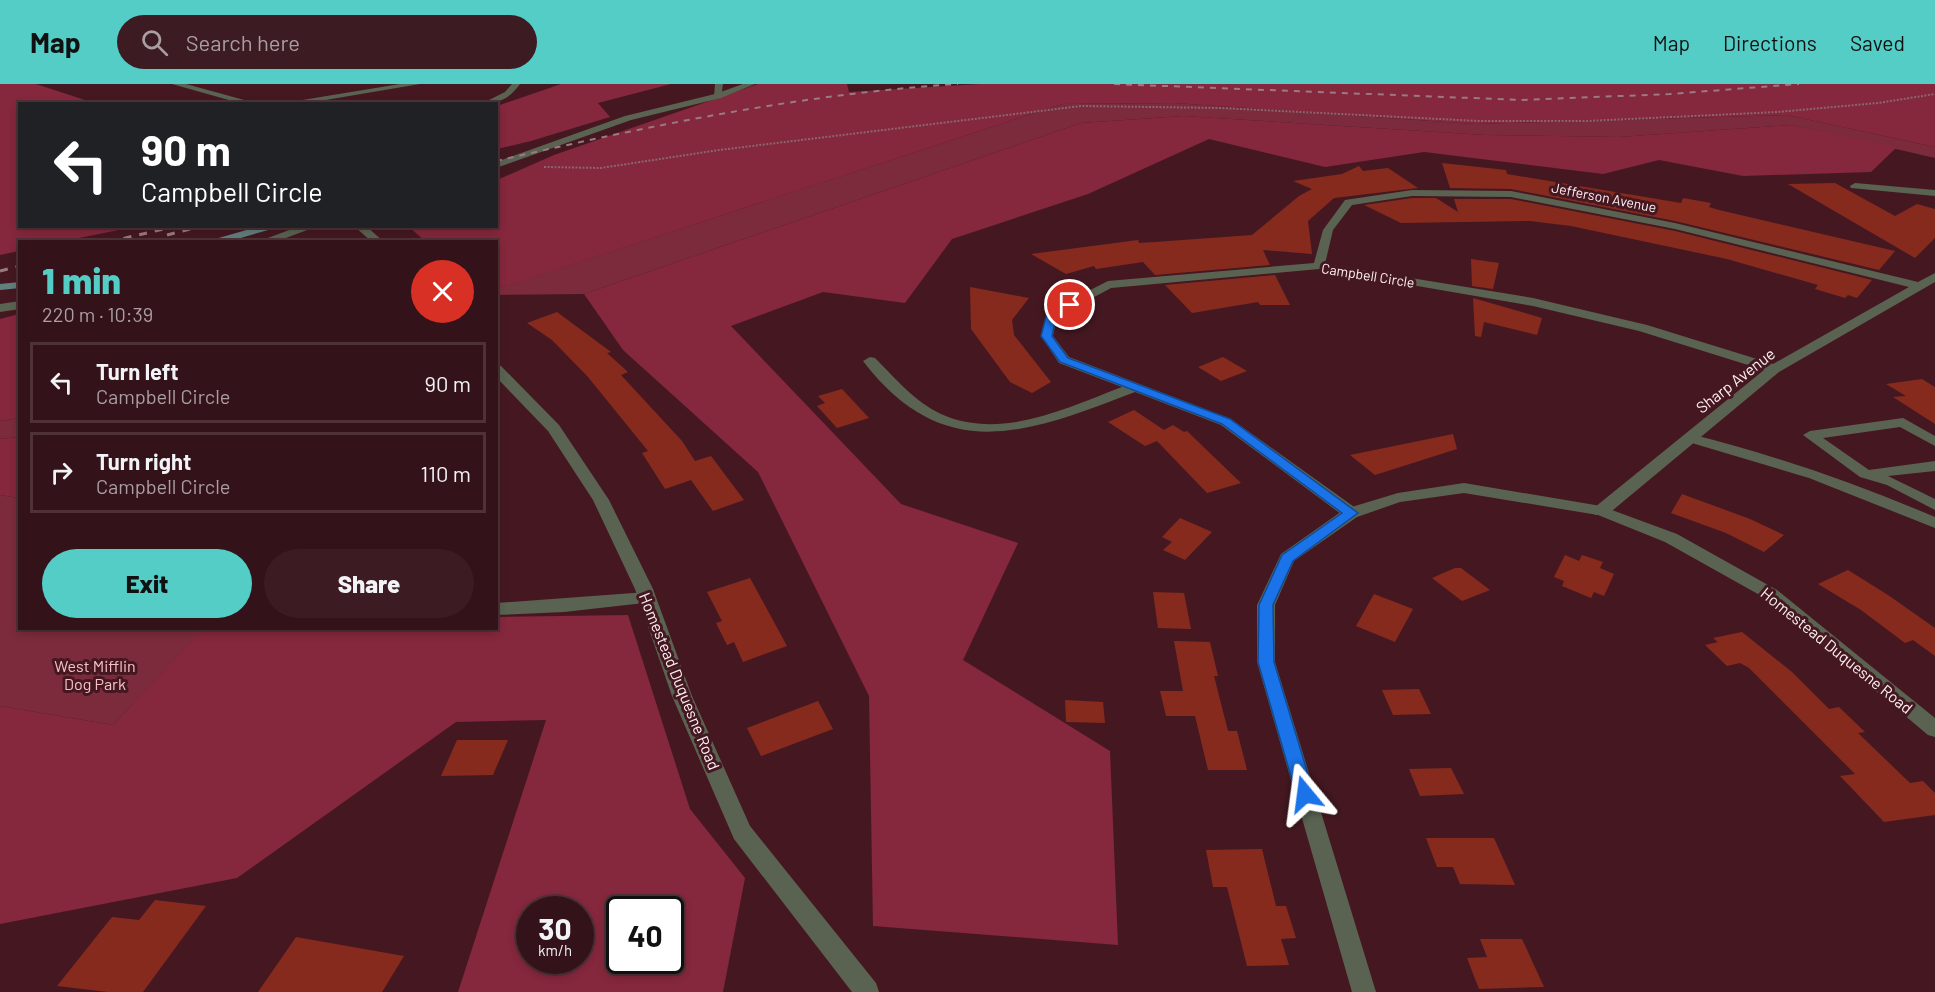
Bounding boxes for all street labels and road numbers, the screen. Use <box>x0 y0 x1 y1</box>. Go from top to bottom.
street label: Jefferson Avenue <box>1550 178 1658 216</box>
street label: Campbell Circle <box>1320 259 1416 291</box>
street label: Sharp Avenue <box>1692 343 1778 417</box>
street label: Homestead Duquesne Road <box>1757 583 1917 717</box>
street label: Homestead Duquesne Road <box>636 589 724 773</box>

